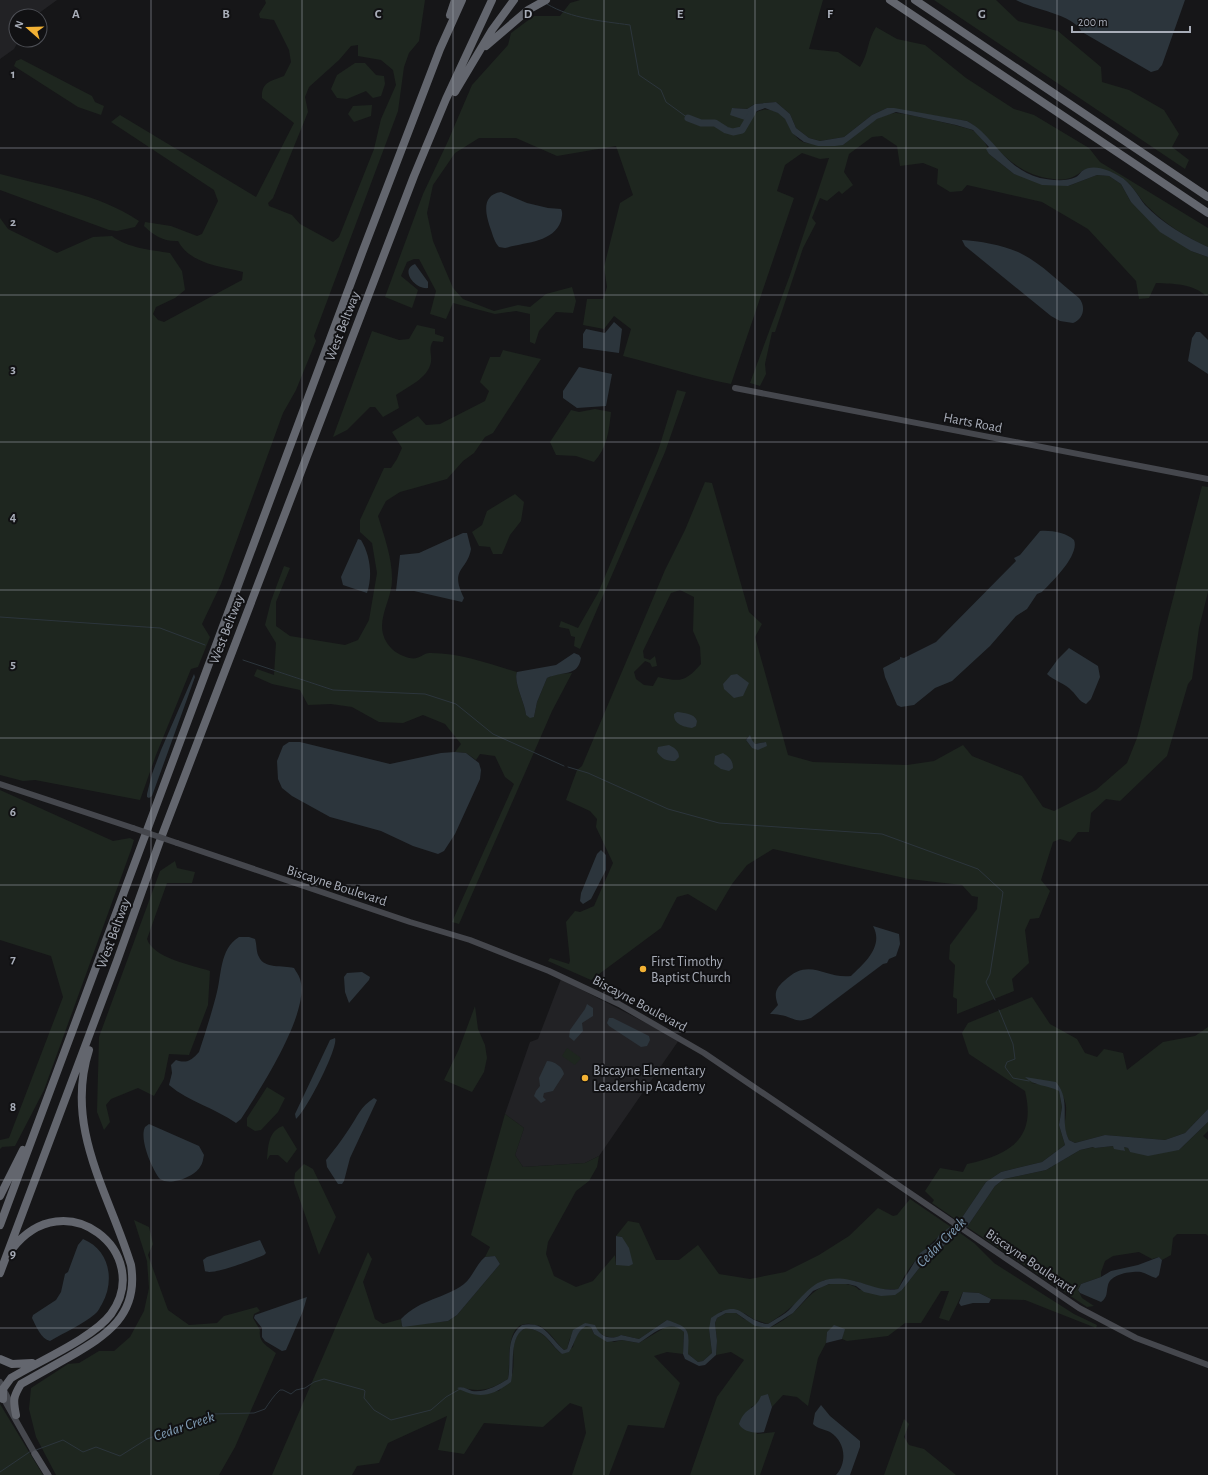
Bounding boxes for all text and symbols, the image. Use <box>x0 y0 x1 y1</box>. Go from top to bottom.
north arrow <box>8 8 48 48</box>
text: A <box>72 8 80 21</box>
text: B <box>222 8 230 21</box>
text: C <box>375 8 382 21</box>
text: D <box>524 8 533 21</box>
text: E <box>677 8 684 21</box>
text: F <box>827 8 834 21</box>
text: G <box>978 8 986 21</box>
scale bar <box>1072 8 1190 34</box>
text: 200 m <box>1078 16 1108 28</box>
text: N <box>13 19 26 30</box>
text: 1 <box>11 68 15 81</box>
text: 2 <box>10 216 16 229</box>
street label: West Beltway <box>323 290 363 363</box>
text: 3 <box>10 363 16 376</box>
street label: Harts Road <box>942 410 1004 436</box>
text: 4 <box>10 511 17 524</box>
street label: West Beltway <box>207 593 247 666</box>
text: 5 <box>10 658 16 671</box>
text: 6 <box>10 806 16 819</box>
street label: Biscayne Boulevard <box>285 863 389 909</box>
street label: West Beltway <box>95 896 133 970</box>
text: 7 <box>10 953 16 966</box>
place label: First Timothy Baptist Church <box>651 955 731 985</box>
marker: First Timothy Baptist Church <box>638 964 648 974</box>
street label: Biscayne Boulevard <box>590 973 689 1035</box>
place label: Biscayne Elementary Leadership Academy <box>593 1064 706 1094</box>
marker: Biscayne Elementary Leadership Academy <box>580 1073 590 1083</box>
text: 8 <box>10 1101 16 1114</box>
water label: Cedar Creek <box>914 1215 969 1270</box>
street label: Biscayne Boulevard <box>983 1227 1078 1297</box>
text: 9 <box>10 1248 16 1261</box>
water label: Cedar Creek <box>152 1409 217 1444</box>

